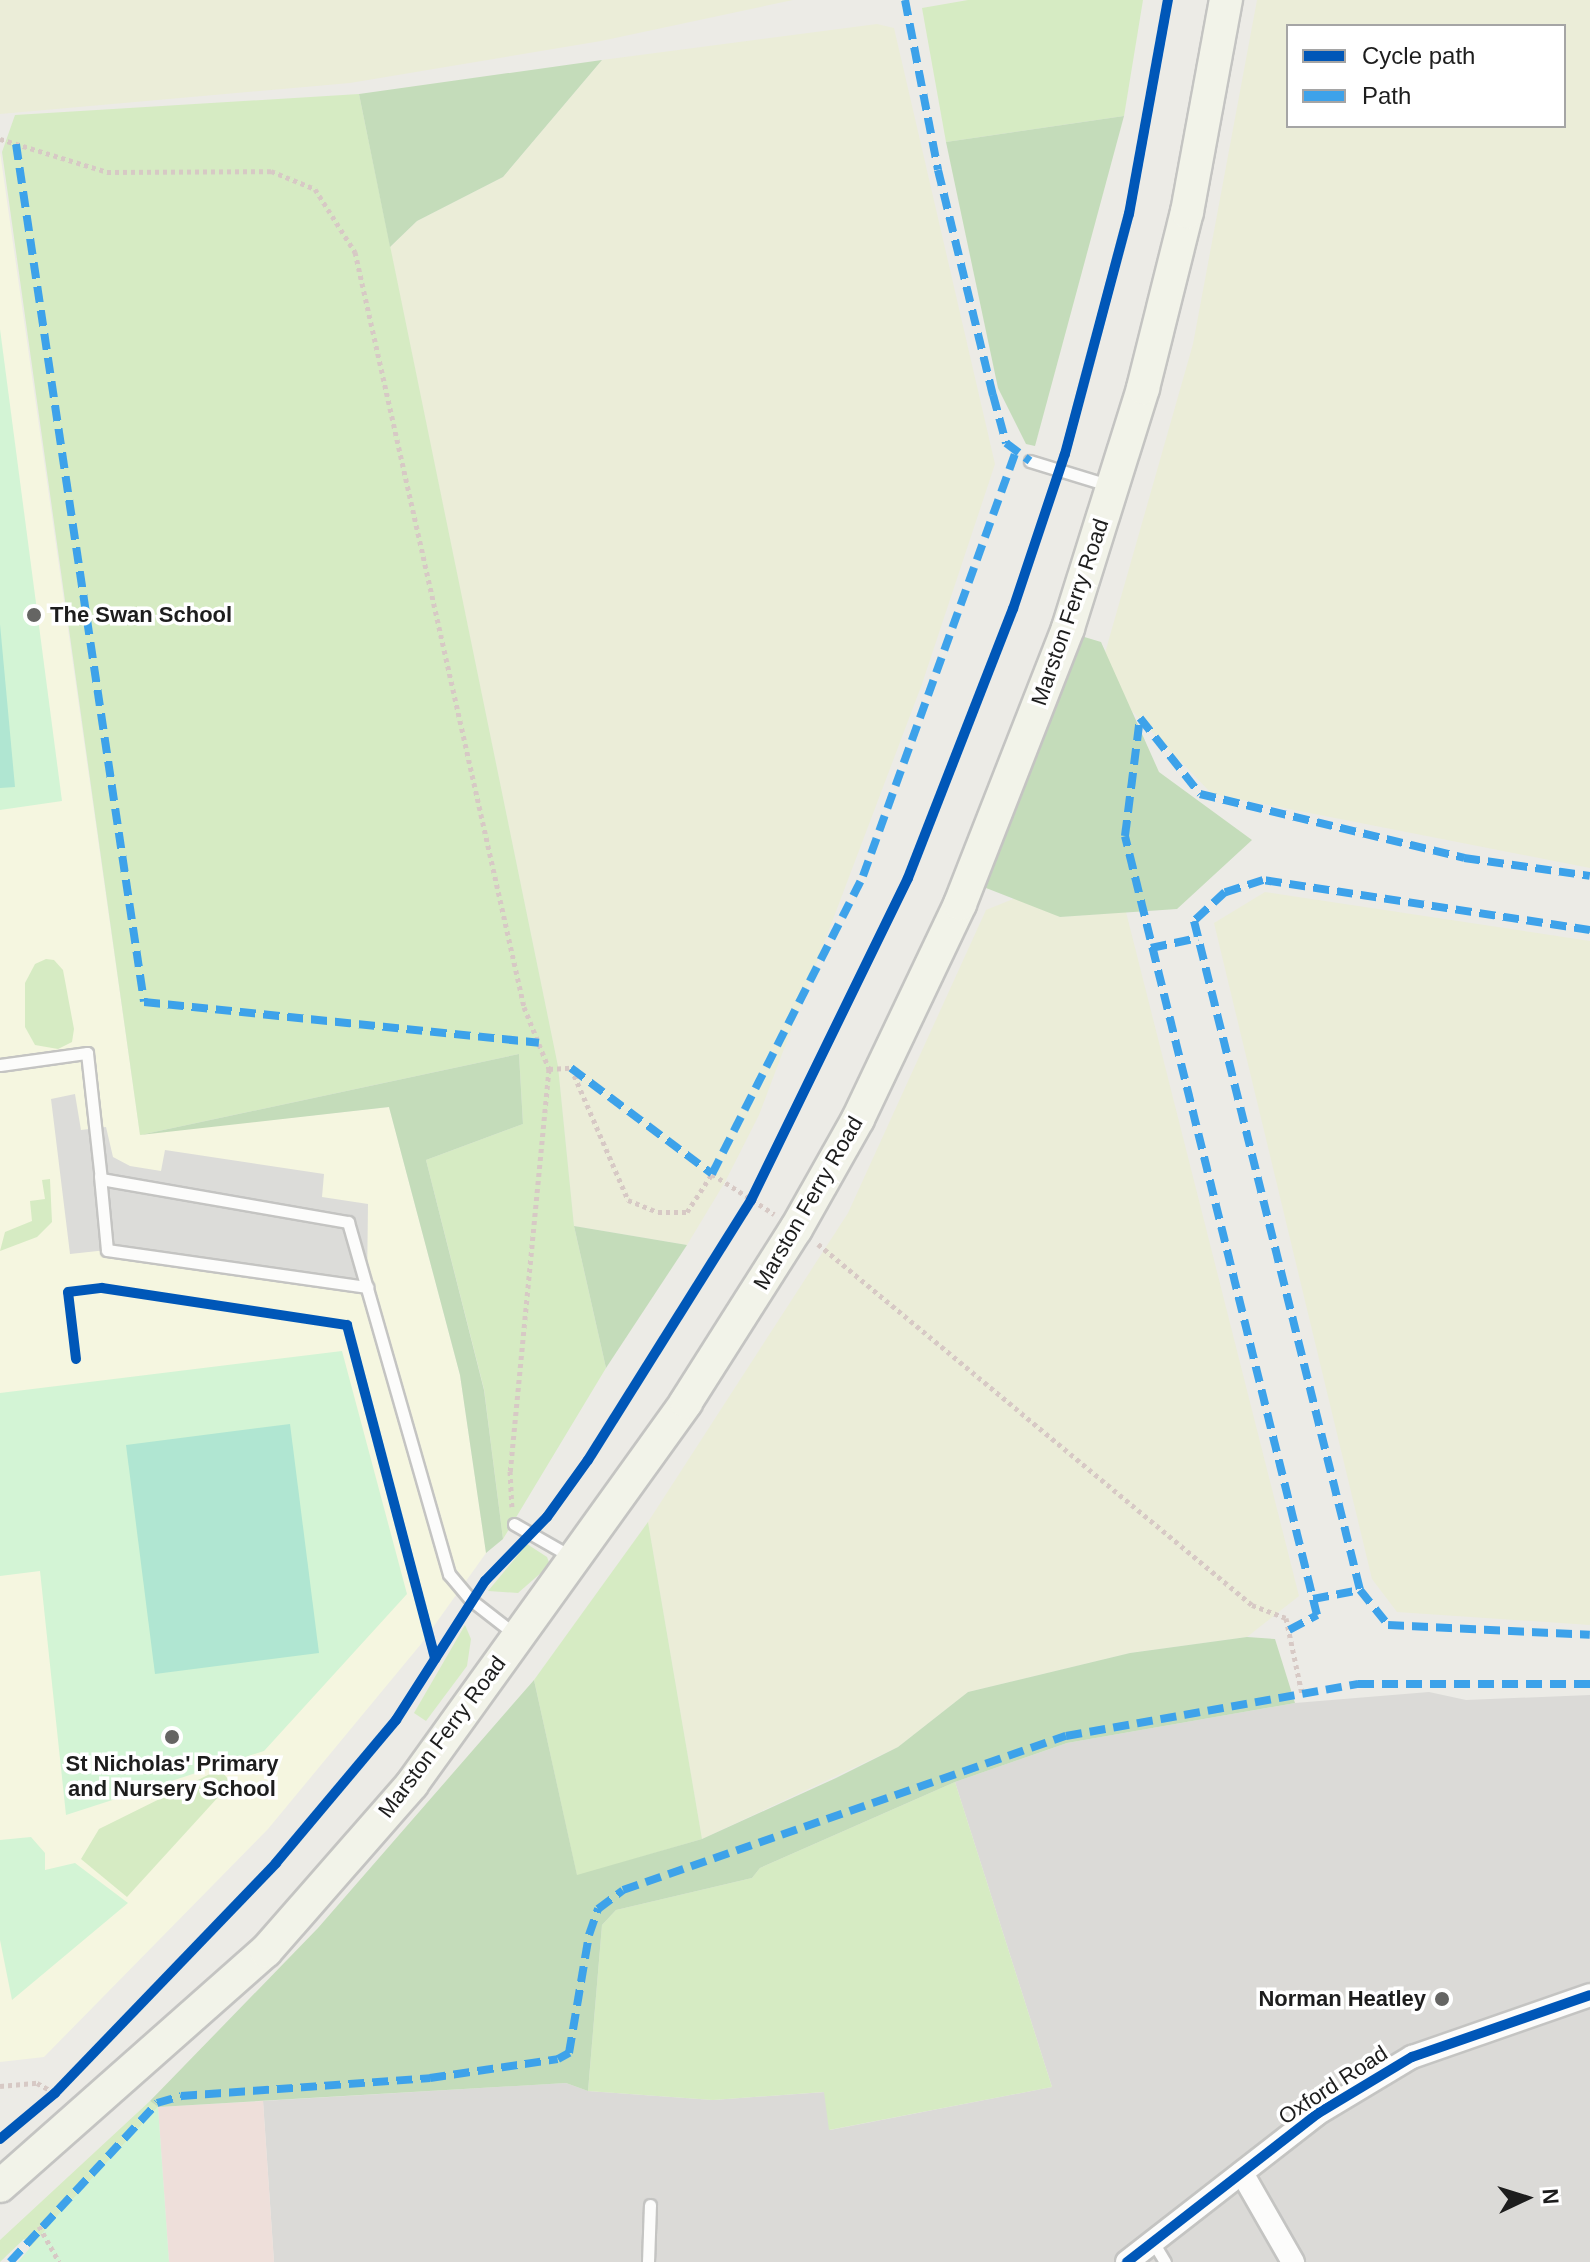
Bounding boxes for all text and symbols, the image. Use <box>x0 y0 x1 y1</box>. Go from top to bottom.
legend <box>1286 24 1566 128</box>
text: Cycle path <box>1362 42 1475 69</box>
text: Path <box>1362 82 1411 109</box>
street label: Marston Ferry Road <box>1026 515 1114 709</box>
place label: The Swan School <box>50 602 232 628</box>
marker: The Swan School <box>25 606 43 624</box>
street label: Marston Ferry Road <box>748 1112 868 1294</box>
street label: Marston Ferry Road <box>373 1651 511 1823</box>
marker: St Nicholas' Primary and Nursery School <box>163 1728 181 1746</box>
place label: St Nicholas' Primary and Nursery School <box>65 1750 279 1802</box>
place label: Norman Heatley <box>1258 1986 1426 2012</box>
marker: Norman Heatley <box>1433 1990 1451 2008</box>
street label: Oxford Road <box>1274 2040 1392 2130</box>
north arrow <box>1486 2158 1566 2238</box>
text: N <box>1537 2187 1563 2205</box>

